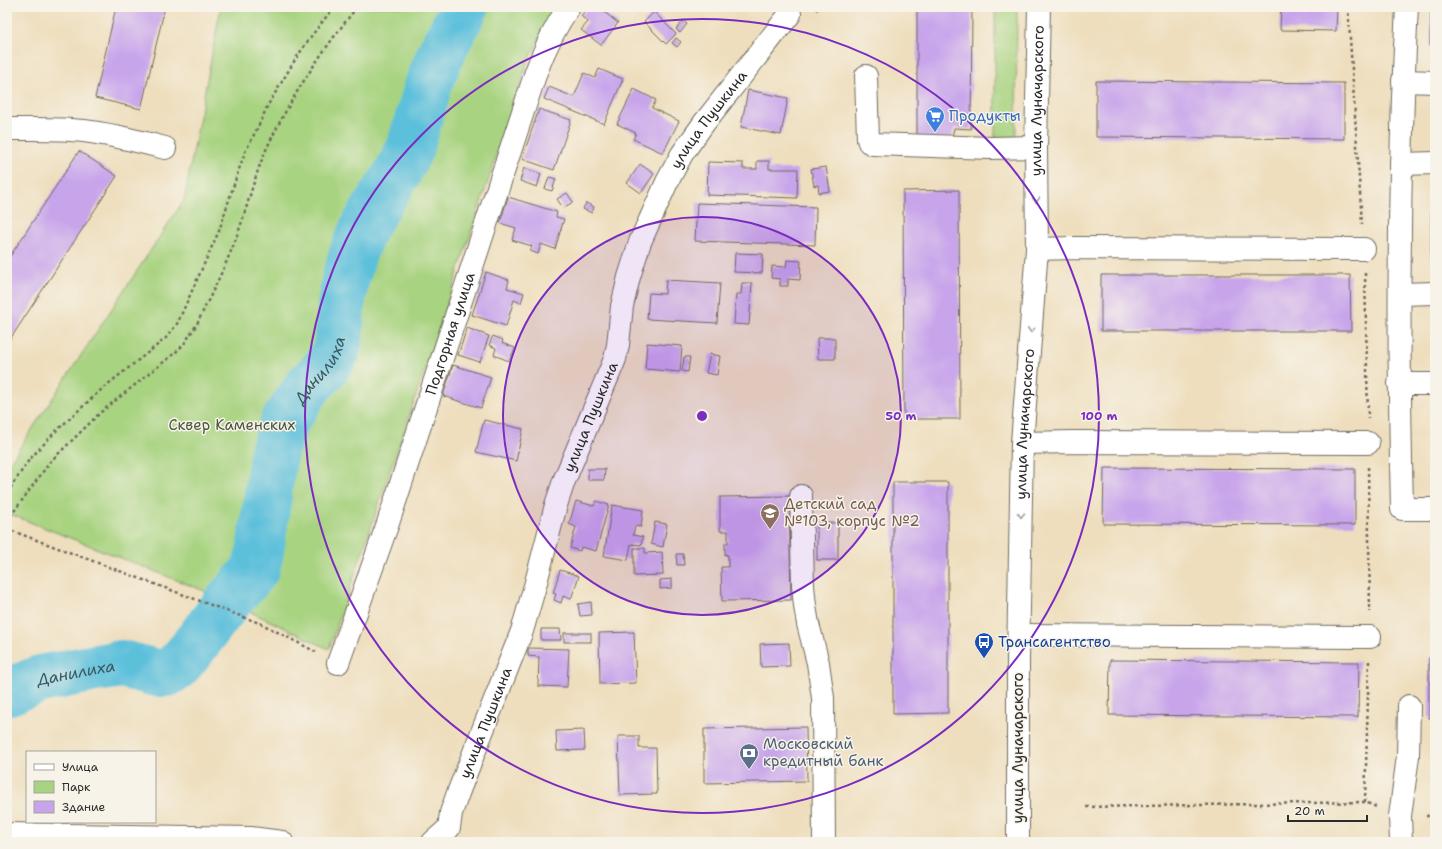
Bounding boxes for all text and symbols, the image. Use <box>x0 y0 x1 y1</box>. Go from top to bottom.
street label: улица Луначарского <box>1026 25 1049 176</box>
street label: улица Пушкина <box>666 66 752 172</box>
supermarket icon: Прoдукты <box>924 105 946 133</box>
place label: Прoдукты <box>949 106 1021 126</box>
one-way arrow <box>1032 197 1040 203</box>
street label: Подгорная улица <box>421 269 480 398</box>
one-way arrow <box>1026 327 1035 333</box>
water label: Данилиха <box>289 334 350 409</box>
street label: улица Луначарского <box>1011 348 1039 500</box>
street label: улица Пушкина <box>559 358 623 475</box>
text: 50 m <box>886 408 917 424</box>
text: 100 m <box>1081 408 1118 424</box>
centre of rings <box>695 409 709 423</box>
park label: Сквер Каменских <box>169 415 296 435</box>
place label: Детский сад №103, корпус №2 <box>784 494 920 531</box>
school or university icon: Детский сад №103, корпус №2 <box>759 502 781 530</box>
one-way arrow <box>1017 512 1025 518</box>
bus stop icon: Трансагентство <box>973 631 995 659</box>
place label: Трансагентство <box>998 632 1111 652</box>
water label: Данилиха <box>34 655 117 691</box>
street label: улица Пушкина <box>455 664 517 781</box>
street label: улица Луначарского <box>1008 672 1028 824</box>
place label: Московский кредитный банк <box>763 734 883 771</box>
bank icon: Московский кредитный банк <box>738 742 760 770</box>
legend <box>26 751 156 823</box>
text: Улица <box>62 759 99 775</box>
text: Парк <box>62 779 91 795</box>
scale bar <box>1288 797 1367 823</box>
text: Здание <box>62 799 106 815</box>
text: 20 m <box>1294 803 1325 819</box>

